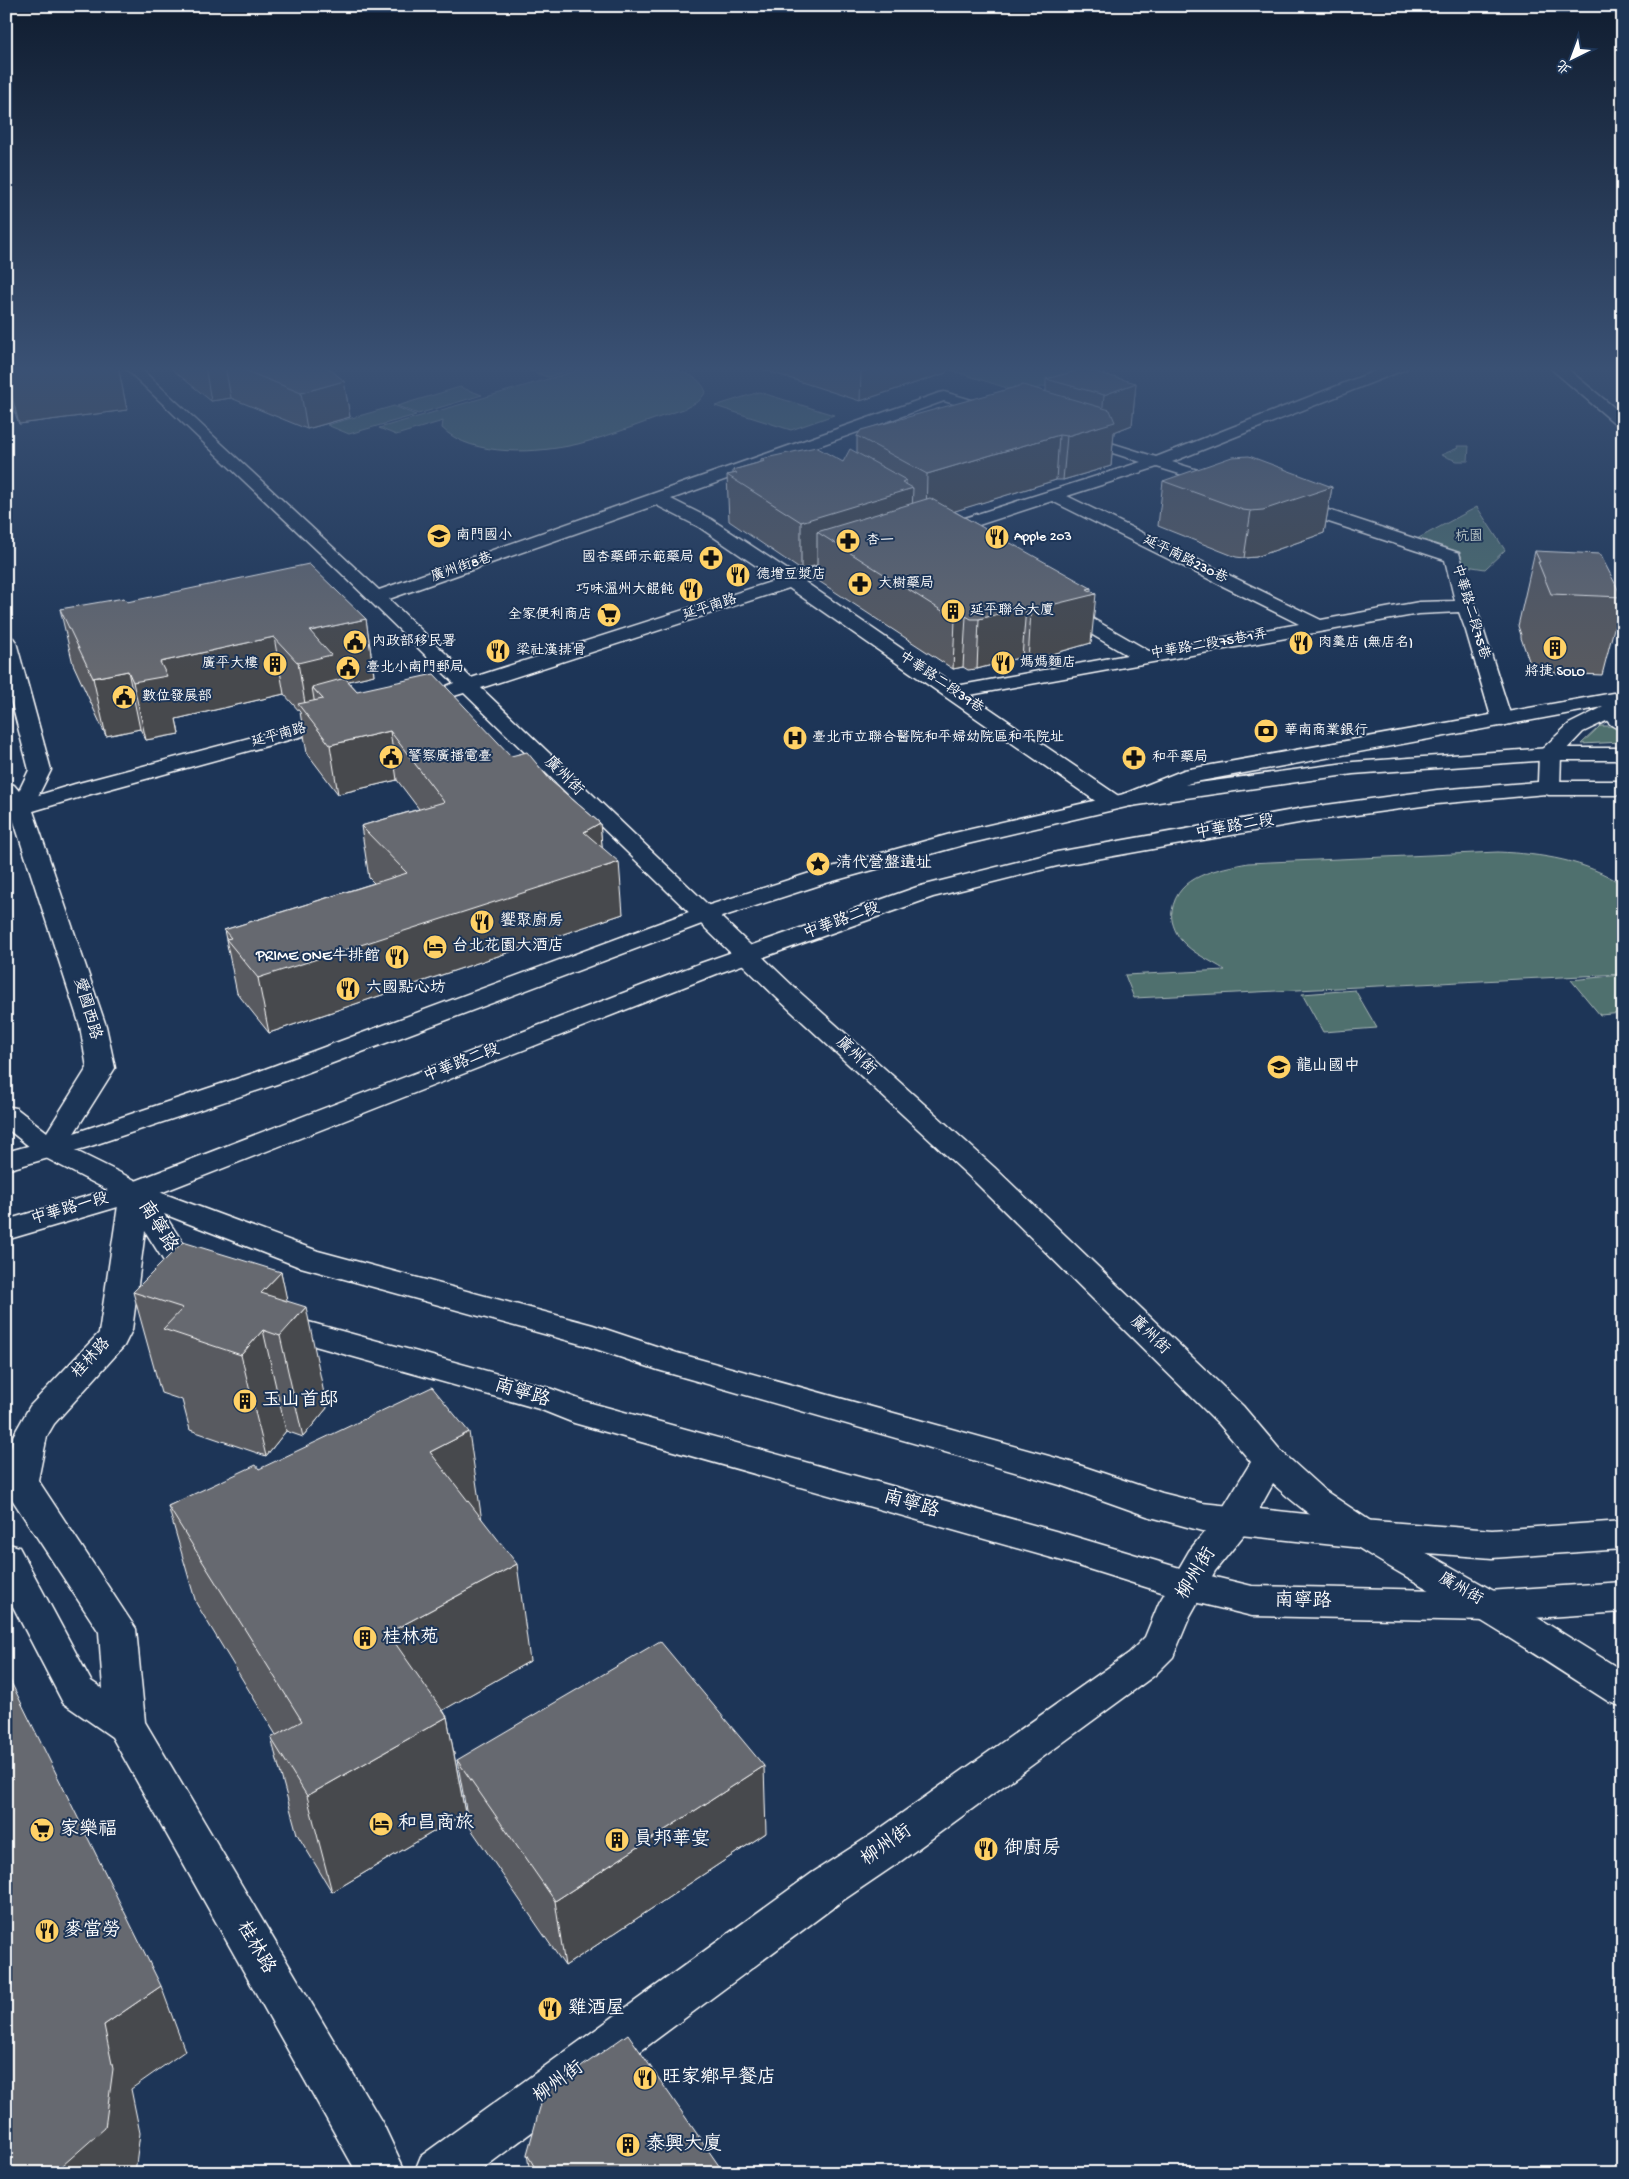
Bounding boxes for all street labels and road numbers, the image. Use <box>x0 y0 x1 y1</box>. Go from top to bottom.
street label: 延平南路230巷 <box>1140 531 1231 588</box>
street label: 廣州街8巷 <box>429 548 496 586</box>
street label: 中華路二段75巷 <box>1447 562 1494 663</box>
street label: 延平南路 <box>680 590 739 625</box>
street label: 中華路二段75巷1弄 <box>1149 625 1269 664</box>
street label: 中華路二段39巷 <box>896 648 988 718</box>
street label: 延平南路 <box>249 720 308 751</box>
street label: 廣州街 <box>539 752 588 801</box>
street label: 中華路二段 <box>1194 810 1276 844</box>
street label: 中華路二段 <box>800 898 883 945</box>
street label: 愛國西路 <box>68 975 106 1042</box>
street label: 廣州街 <box>831 1032 880 1080</box>
street label: 中華路二段 <box>421 1039 503 1087</box>
street label: 中華路一段 <box>28 1188 111 1230</box>
street label: 南寧路 <box>132 1196 183 1257</box>
street label: 廣州街 <box>1125 1311 1174 1360</box>
street label: 桂林路 <box>67 1334 115 1383</box>
street label: 南寧路 <box>491 1374 553 1413</box>
street label: 南寧路 <box>880 1485 942 1524</box>
street label: 柳州街 <box>1171 1543 1222 1604</box>
street label: 廣州街 <box>1434 1568 1487 1610</box>
street label: 南寧路 <box>1274 1589 1332 1614</box>
street label: 柳州街 <box>856 1819 917 1872</box>
street label: 桂林路 <box>231 1917 280 1978</box>
street label: 柳州街 <box>529 2056 589 2109</box>

